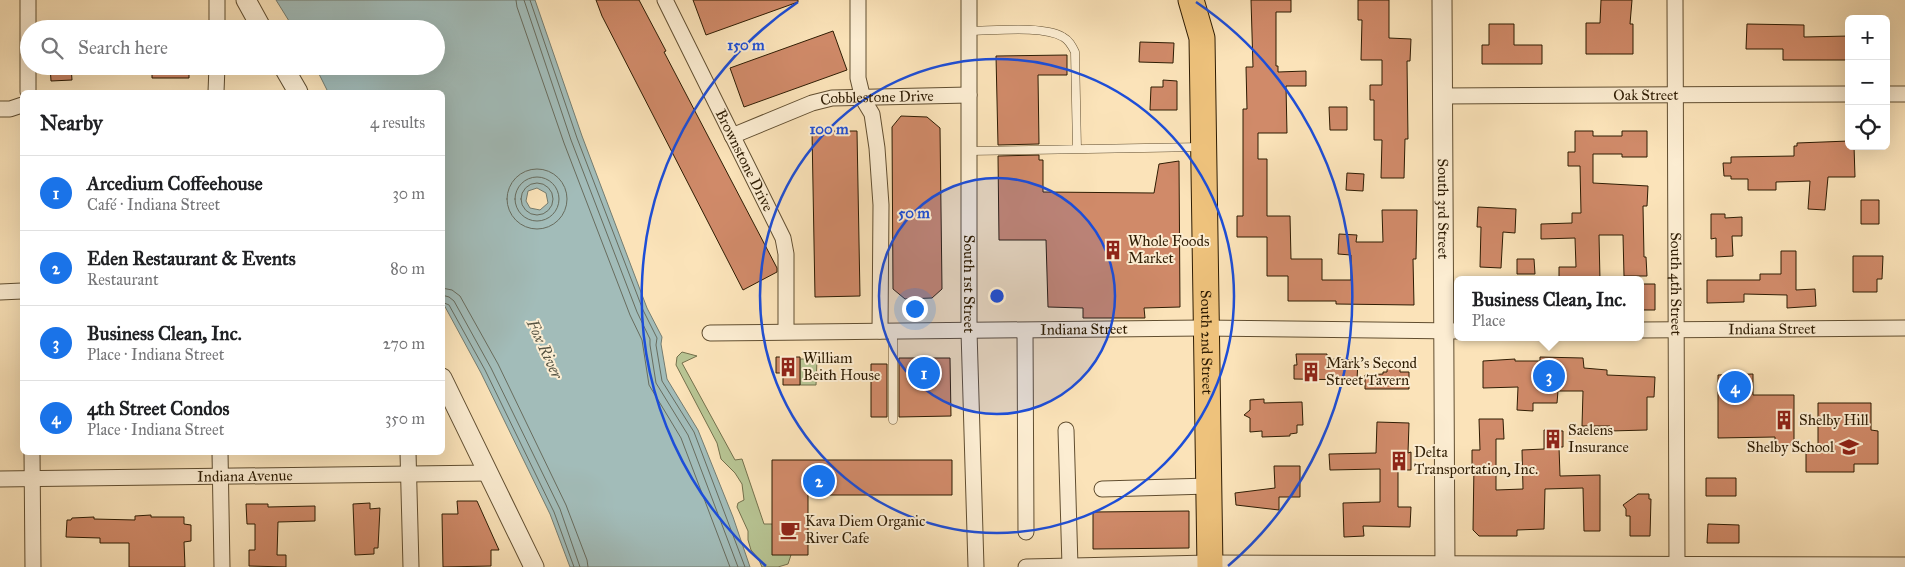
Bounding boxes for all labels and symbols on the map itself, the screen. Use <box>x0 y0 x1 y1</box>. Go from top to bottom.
text: 150 m <box>727 36 765 54</box>
street label: Oak Street <box>1613 86 1679 104</box>
street label: Cobblestone Drive <box>818 87 934 110</box>
street label: Brownstone Drive <box>712 106 777 214</box>
text: 100 m <box>809 120 849 138</box>
street label: South 3rd Street <box>1434 159 1452 260</box>
text: 50 m <box>898 204 930 222</box>
place label: Whole Foods Market <box>1128 232 1210 267</box>
street label: South 4th Street <box>1667 232 1685 337</box>
street label: South 1st Street <box>960 235 978 334</box>
building icon: Whole Foods Market <box>1102 239 1124 261</box>
centre of rings <box>988 287 1006 305</box>
street label: South 2nd Street <box>1197 290 1216 396</box>
your location <box>902 296 928 322</box>
water label: Fox River <box>523 315 568 383</box>
street label: Indiana Street <box>1040 320 1129 339</box>
street label: Indiana Street <box>1728 320 1817 338</box>
place label: William Beith House <box>803 349 880 384</box>
pin: 1 <box>908 354 940 392</box>
place label: Mark's Second Street Tavern <box>1326 354 1418 389</box>
building icon: William Beith House <box>777 356 799 378</box>
pin: 3 <box>1533 357 1565 395</box>
building icon: Mark's Second Street Tavern <box>1300 361 1322 383</box>
pin: 4 <box>1719 368 1751 406</box>
building icon: Shelby Hill <box>1773 409 1795 431</box>
place label: Shelby Hill <box>1799 411 1870 429</box>
place label: Saelens Insurance <box>1568 421 1629 456</box>
building icon: Saelens Insurance <box>1542 428 1564 450</box>
school or university icon: Shelby School <box>1838 436 1860 458</box>
place label: Shelby School <box>1747 438 1835 456</box>
place label: Delta Transportation, Inc. <box>1414 443 1538 478</box>
building icon: Delta Transportation, Inc. <box>1388 450 1410 472</box>
pin: 2 <box>803 462 835 500</box>
street label: Indiana Avenue <box>197 466 293 486</box>
place label: Kava Diem Organic River Cafe <box>805 512 925 547</box>
cafe icon: Kava Diem Organic River Cafe <box>779 519 801 541</box>

